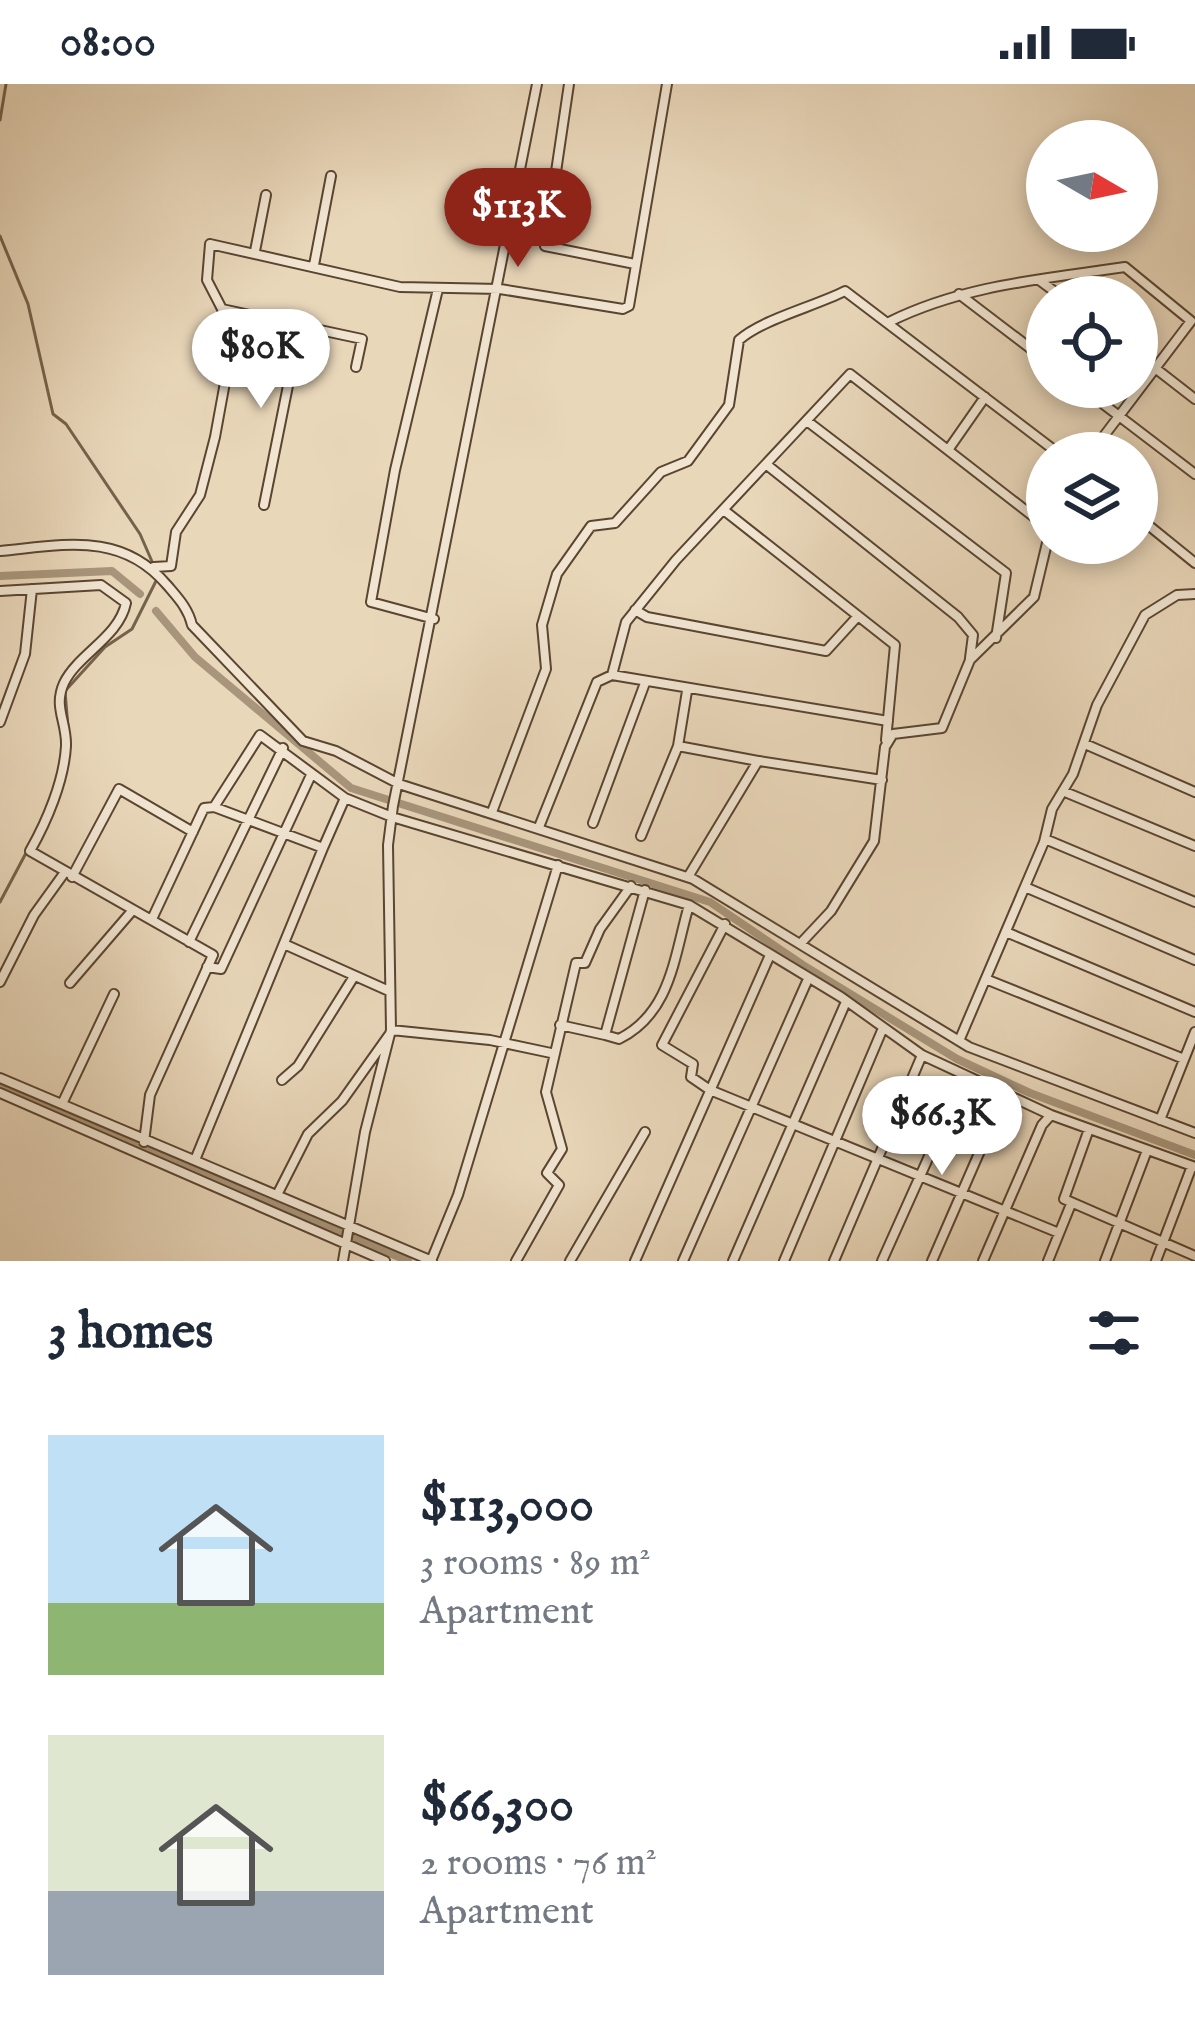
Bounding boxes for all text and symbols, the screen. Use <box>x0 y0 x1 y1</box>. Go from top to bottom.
text: 08:00 <box>60 14 156 71</box>
north arrow <box>1026 120 1158 252</box>
map controls <box>1026 120 1158 564</box>
pin: $113K <box>434 168 602 270</box>
text: $113K <box>471 182 565 231</box>
button: locate <box>1026 276 1158 408</box>
pin: $80K <box>190 309 332 411</box>
text: $80K <box>219 323 303 372</box>
button: layers <box>1026 432 1158 564</box>
pin: $66.3K <box>844 1076 1040 1178</box>
text: $66.3K <box>889 1090 995 1139</box>
icon: filters <box>1081 1300 1147 1366</box>
text: 3 homes <box>48 1301 213 1366</box>
text: $113,000 <box>420 1474 594 1539</box>
icon: home <box>144 1483 288 1627</box>
text: 3 rooms · 89 m² <box>420 1539 651 1588</box>
text: Apartment <box>420 1588 594 1637</box>
text: $66,300 <box>420 1774 574 1839</box>
icon: home <box>144 1783 288 1927</box>
text: 2 rooms · 76 m² <box>420 1839 657 1888</box>
text: Apartment <box>420 1888 594 1937</box>

